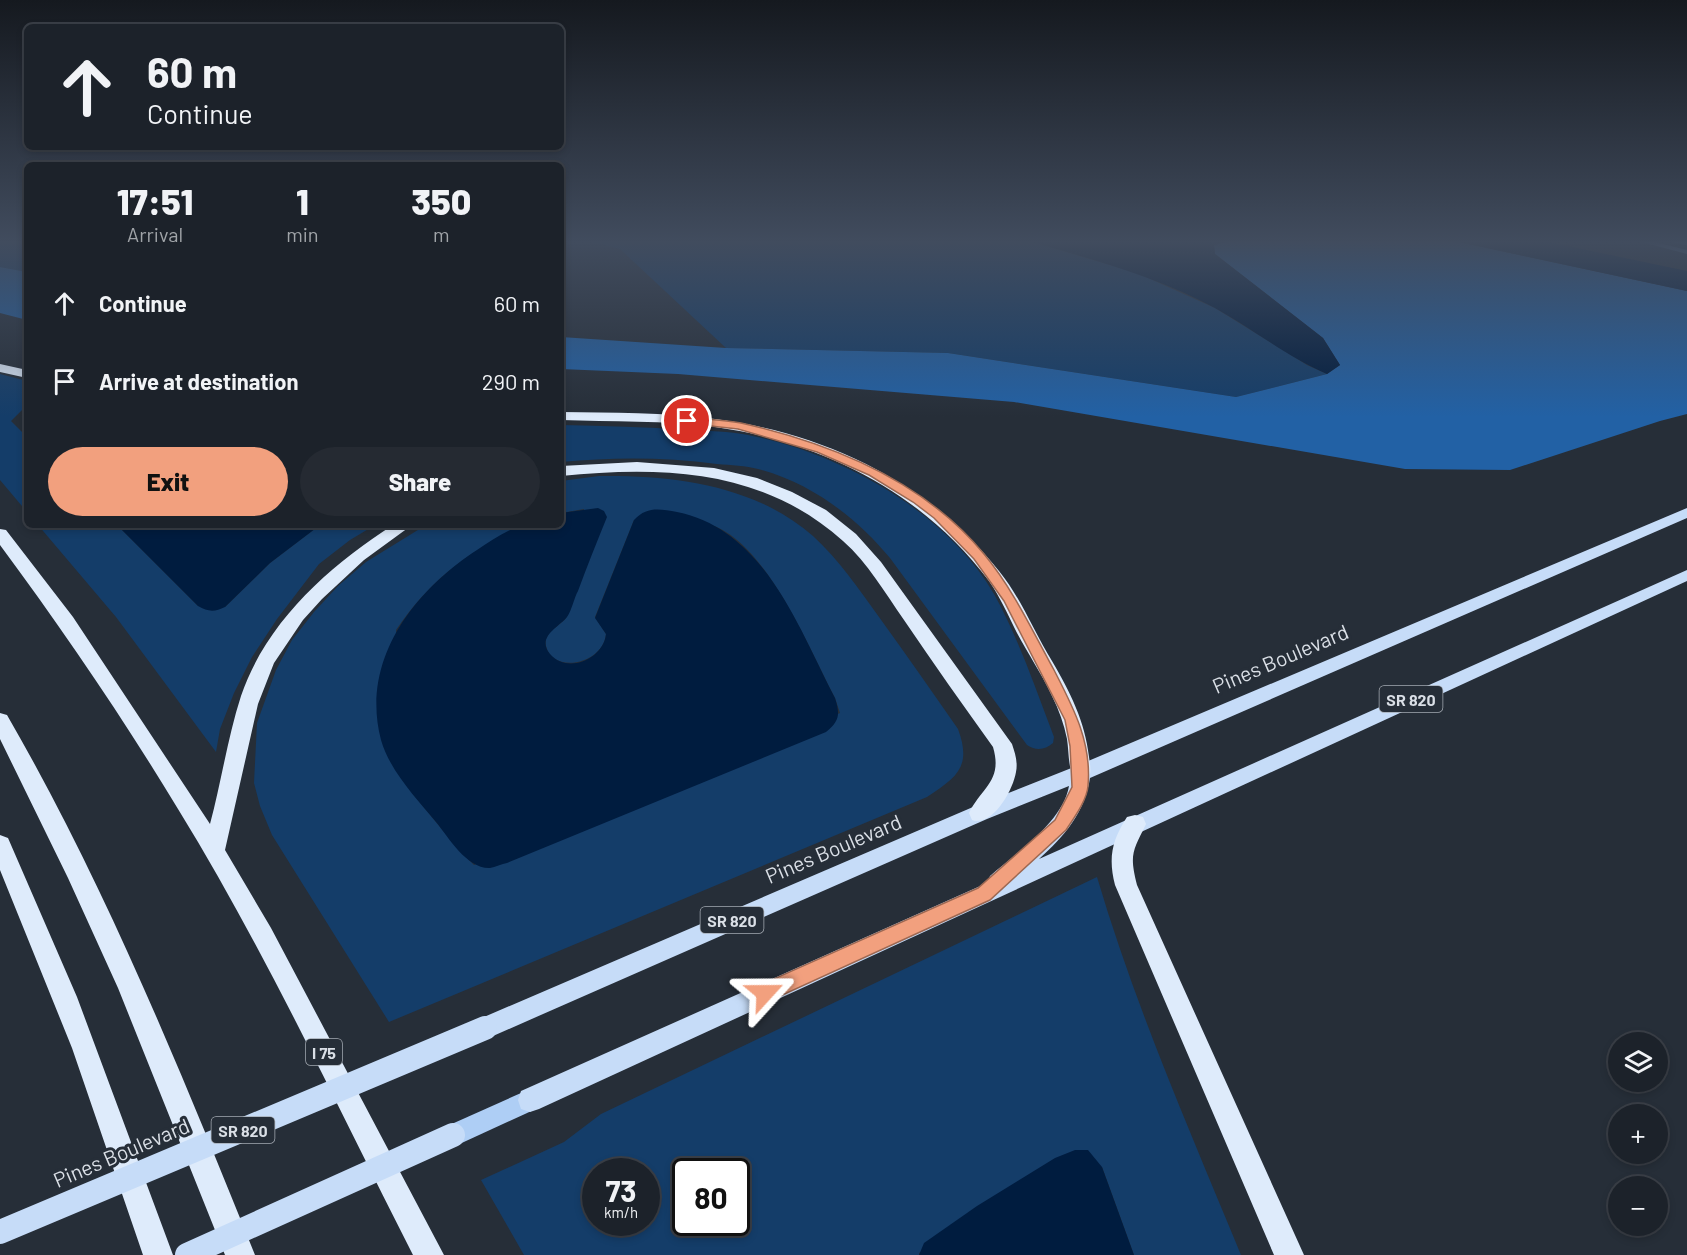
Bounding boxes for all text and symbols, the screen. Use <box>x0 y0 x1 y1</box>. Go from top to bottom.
text: 60 m <box>147 46 237 96</box>
icon: ahead <box>48 48 126 126</box>
text: Continue <box>147 97 253 129</box>
text: 17:51 <box>117 179 193 222</box>
text: 1 <box>296 179 309 222</box>
text: 350 <box>411 179 471 222</box>
text: Arrival <box>127 222 183 246</box>
text: min <box>286 222 319 246</box>
text: m <box>433 222 450 246</box>
icon: ahead <box>48 287 81 320</box>
text: Continue <box>99 290 187 316</box>
text: 60 m <box>494 290 540 316</box>
icon: arrive <box>48 365 81 398</box>
text: Arrive at destination <box>99 368 298 394</box>
text: 290 m <box>482 368 540 394</box>
pin <box>661 395 712 446</box>
icon: arrive <box>670 404 703 437</box>
button: Exit <box>48 447 288 516</box>
button: Share <box>300 447 540 516</box>
street label: Pines Boulevard <box>1208 618 1352 698</box>
road number: SR 820 <box>1380 686 1442 712</box>
street label: Pines Boulevard <box>761 808 905 888</box>
road number: SR 820 <box>700 907 764 933</box>
position arrow <box>733 961 797 1025</box>
map controls <box>1608 1032 1668 1236</box>
button: layers <box>1608 1032 1668 1092</box>
road number: I 75 <box>306 1039 342 1065</box>
button: + <box>1608 1104 1668 1164</box>
street label: Pines Boulevard <box>49 1112 193 1192</box>
road number: SR 820 <box>212 1117 274 1143</box>
speed limit sign: 80 <box>672 1158 750 1236</box>
text: 73 <box>605 1172 637 1208</box>
button: − <box>1608 1176 1668 1236</box>
text: km/h <box>604 1203 638 1221</box>

